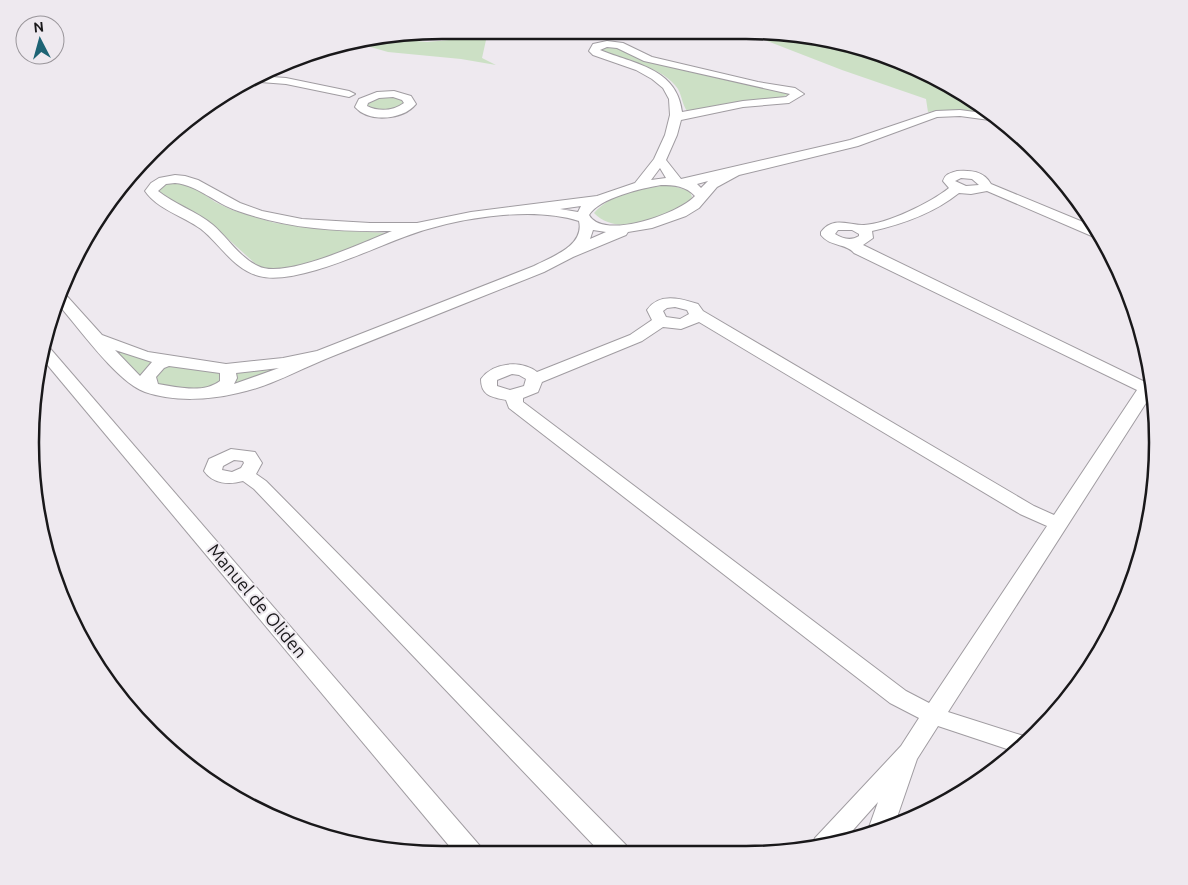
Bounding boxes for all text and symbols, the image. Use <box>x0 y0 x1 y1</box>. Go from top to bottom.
north arrow <box>15 15 65 65</box>
text: N <box>33 19 45 36</box>
street label: Manuel de Oliden <box>204 539 311 661</box>

